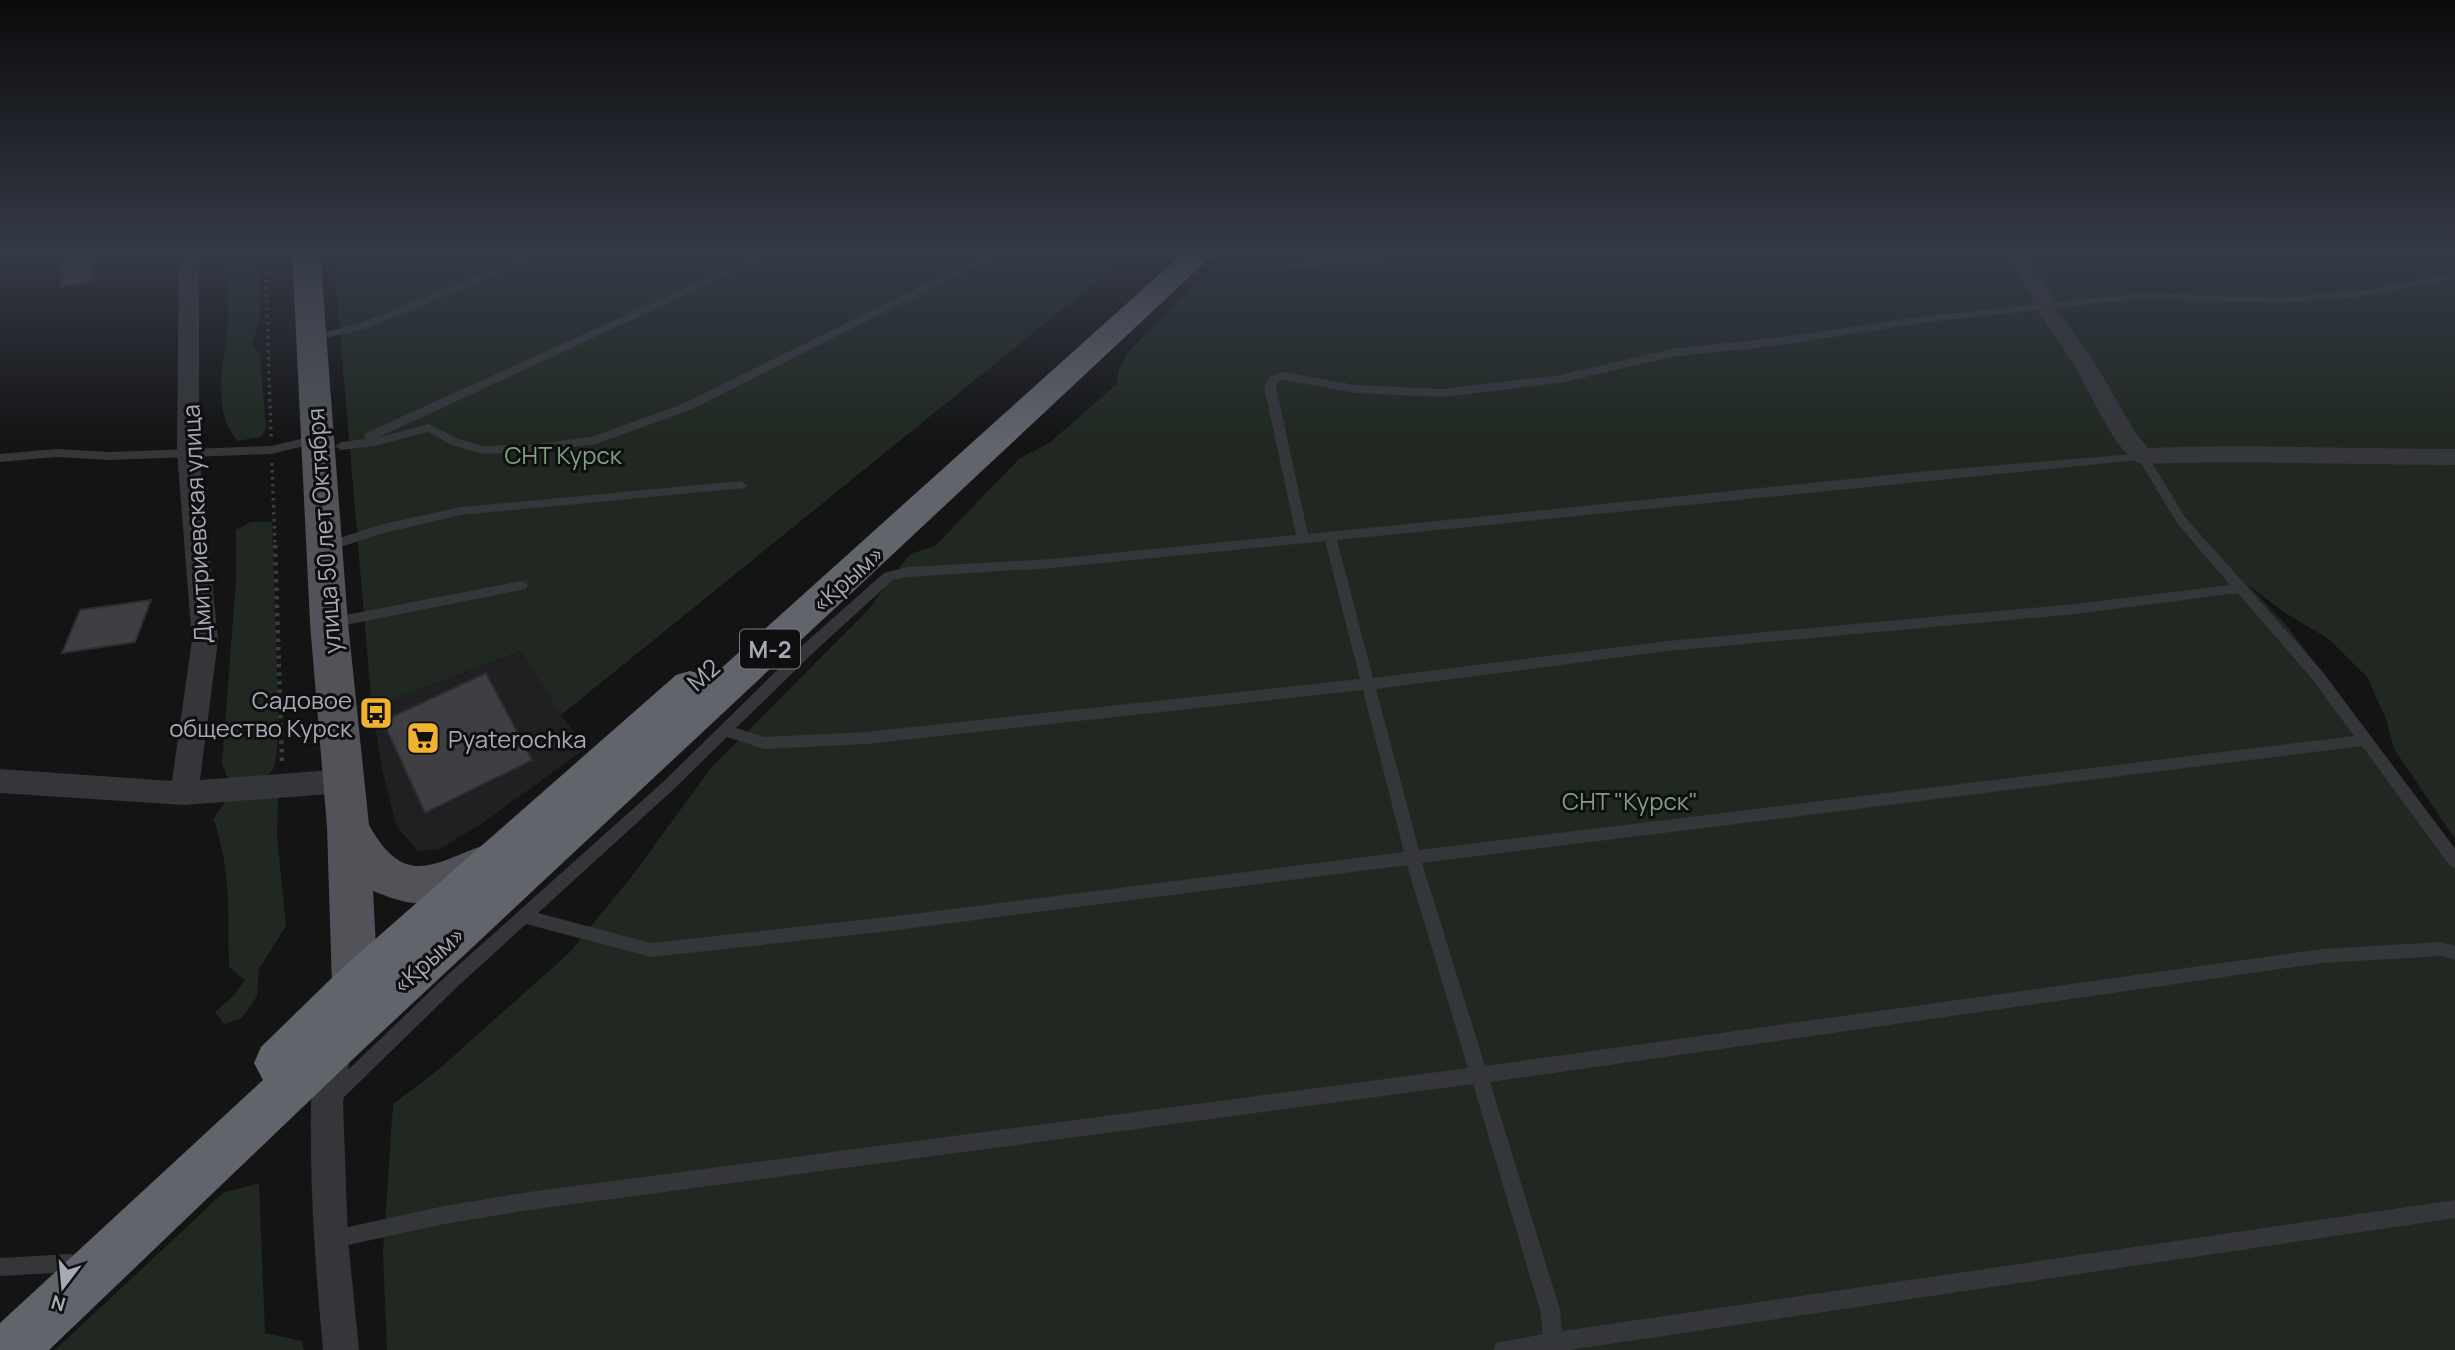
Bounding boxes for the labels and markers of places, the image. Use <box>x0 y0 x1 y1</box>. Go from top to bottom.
place label: Садовое общество Курск <box>169 683 353 744</box>
bus stop icon: Садовое общество Курск <box>357 694 395 732</box>
supermarket icon: Pyaterochka <box>404 719 442 757</box>
place label: Pyaterochka <box>448 722 587 755</box>

